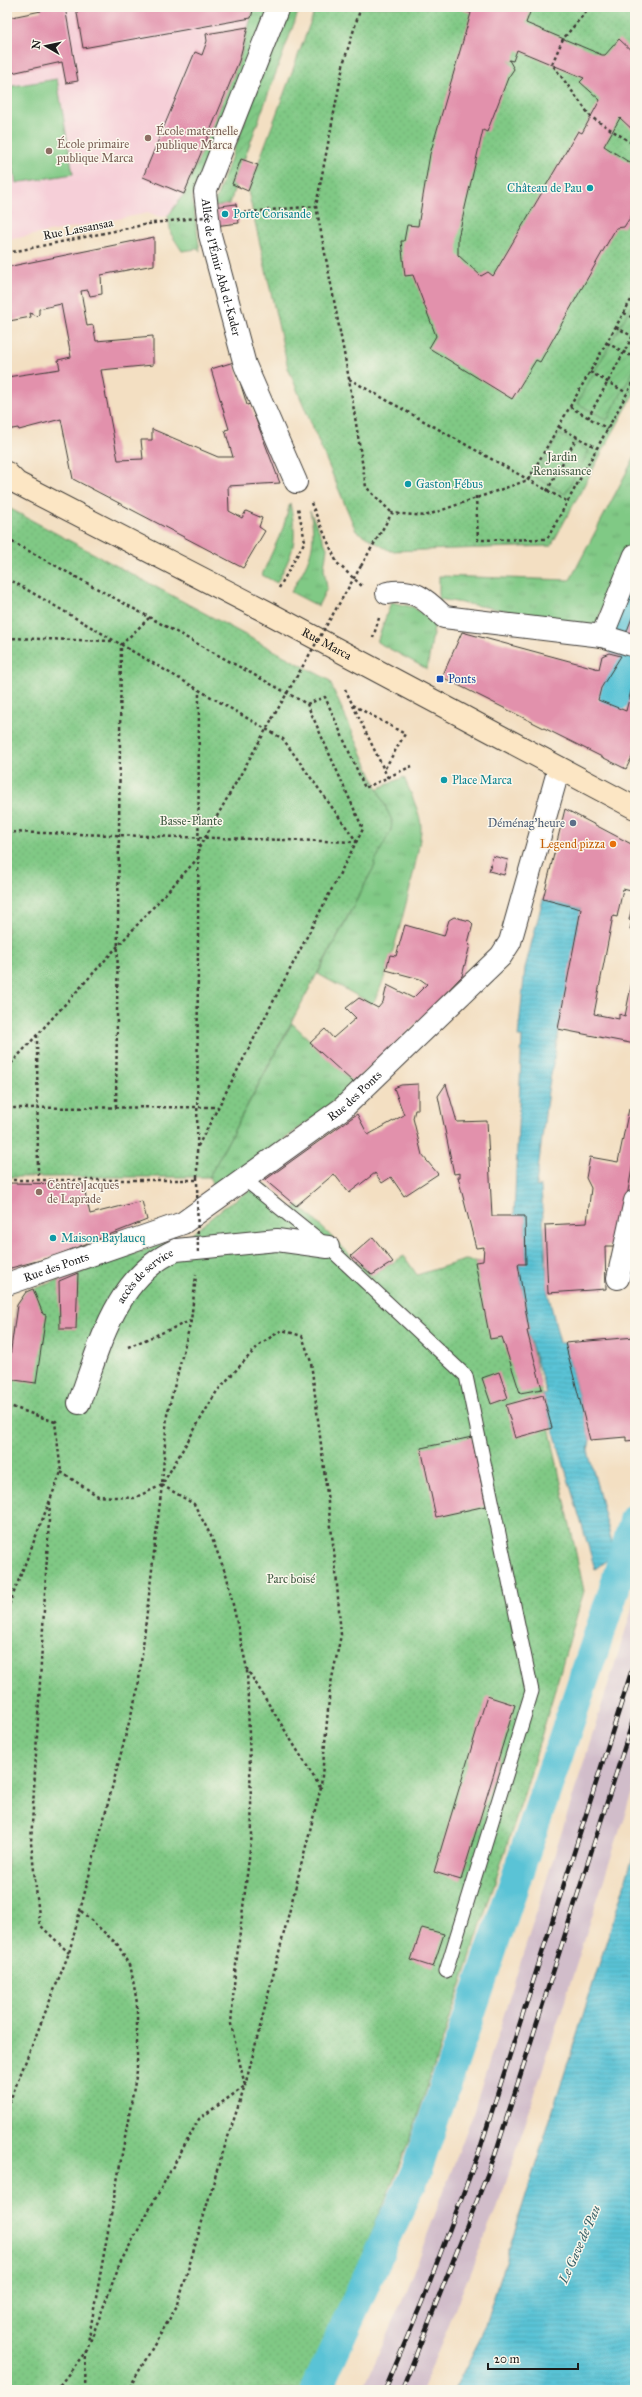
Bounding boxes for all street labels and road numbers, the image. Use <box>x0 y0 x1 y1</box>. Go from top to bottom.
street label: Allée de l'Émir Abd el-Kader <box>199 197 244 338</box>
street label: Rue Lassansaa <box>42 215 115 243</box>
street label: Rue Marca <box>299 625 355 663</box>
street label: Rue des Ponts <box>325 1068 384 1124</box>
street label: accès de service <box>114 1245 176 1306</box>
street label: Rue des Ponts <box>22 1249 91 1285</box>

